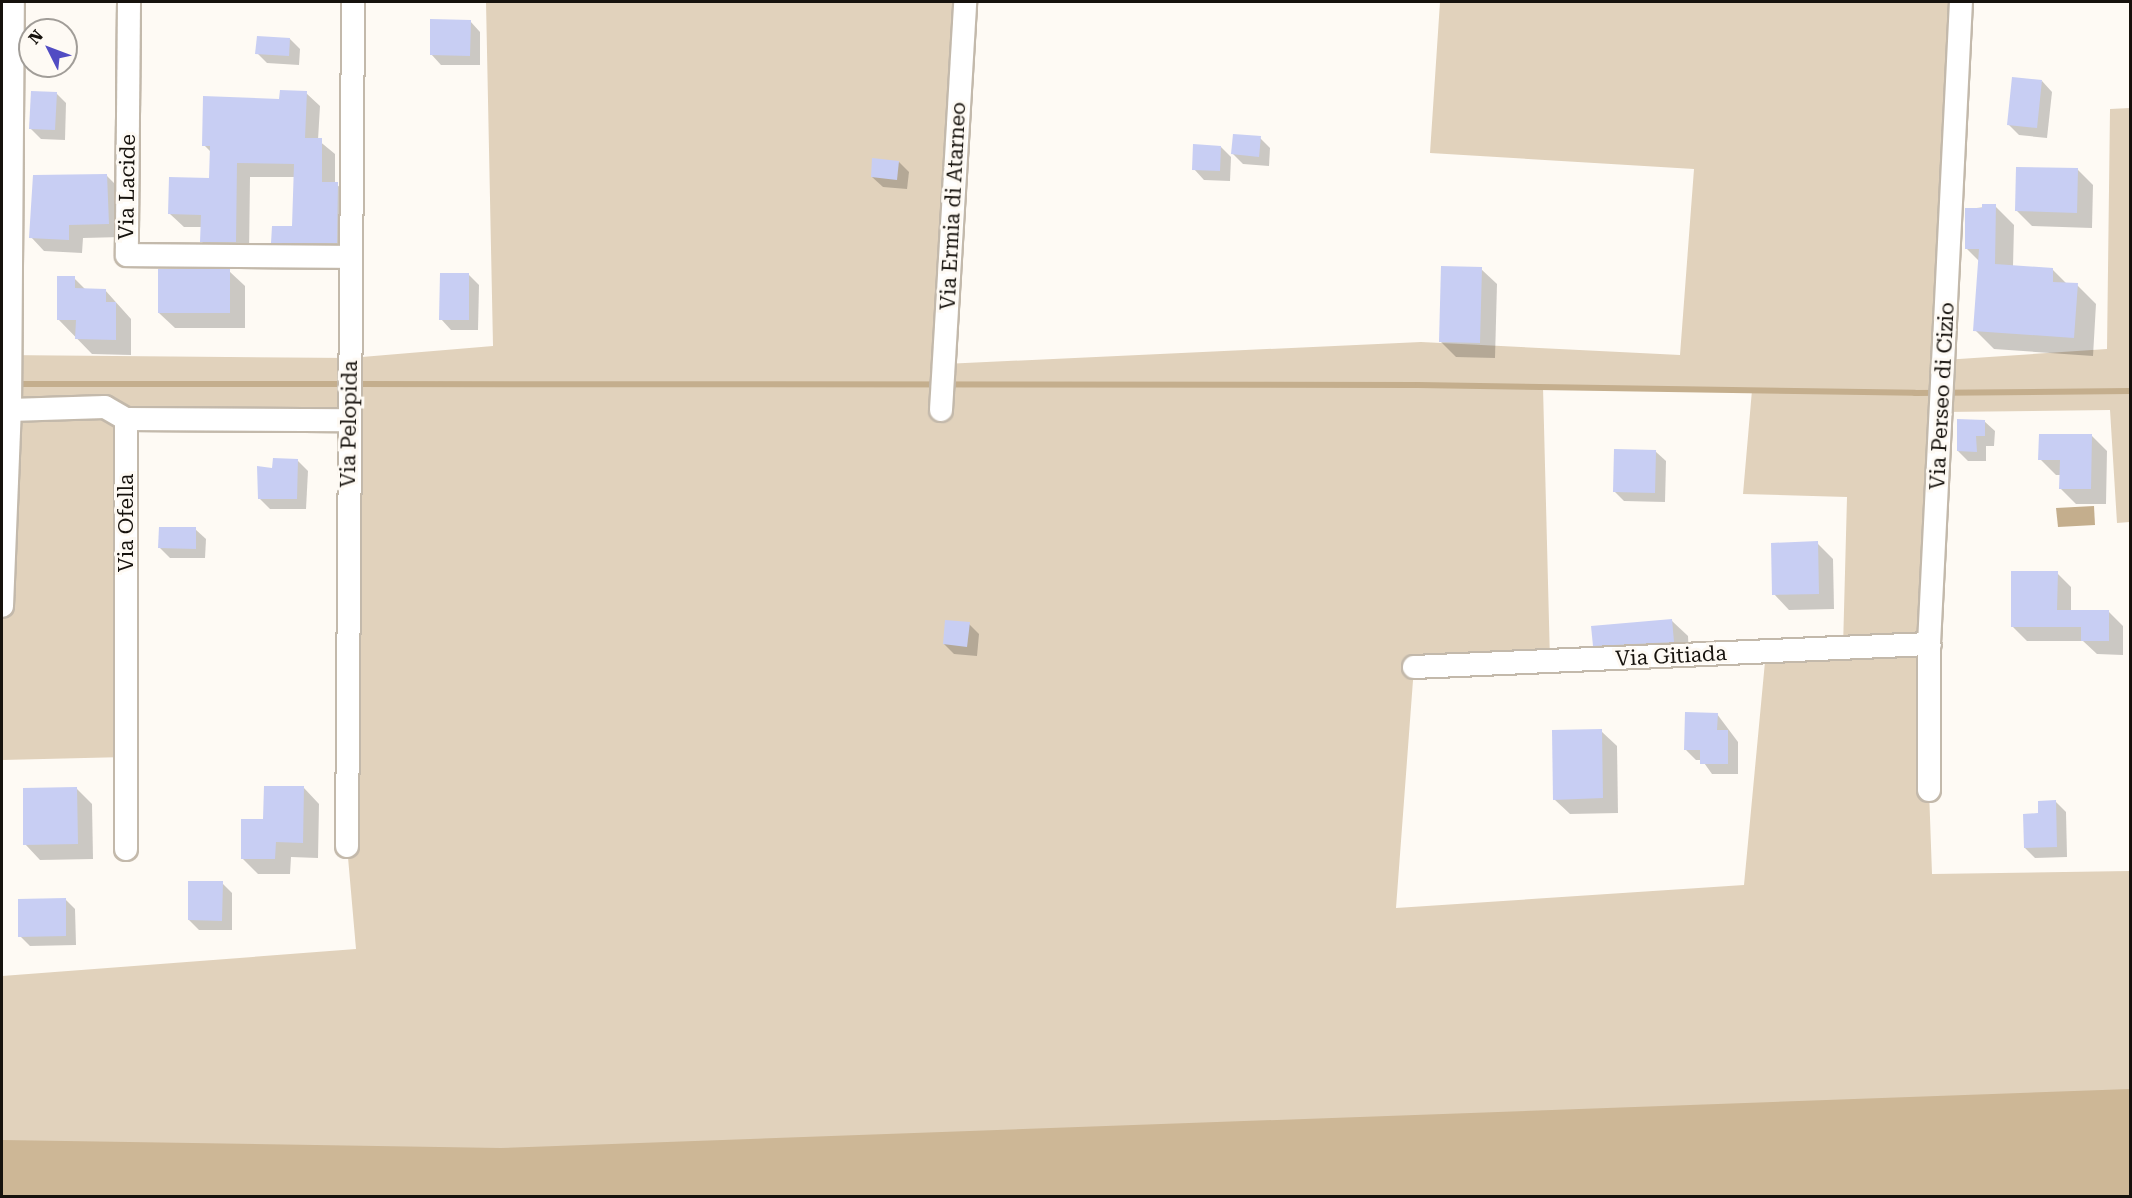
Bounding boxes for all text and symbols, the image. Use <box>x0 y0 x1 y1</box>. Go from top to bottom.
north arrow <box>18 18 78 78</box>
text: N <box>25 26 47 48</box>
street label: Via Ermia di Atarneo <box>935 101 971 311</box>
street label: Via Lacide <box>113 134 141 240</box>
street label: Via Perseo di Cizio <box>1925 302 1959 490</box>
street label: Via Pelopida <box>335 360 363 488</box>
street label: Via Ofella <box>113 474 139 572</box>
street label: Via Gitiada <box>1615 640 1727 672</box>

